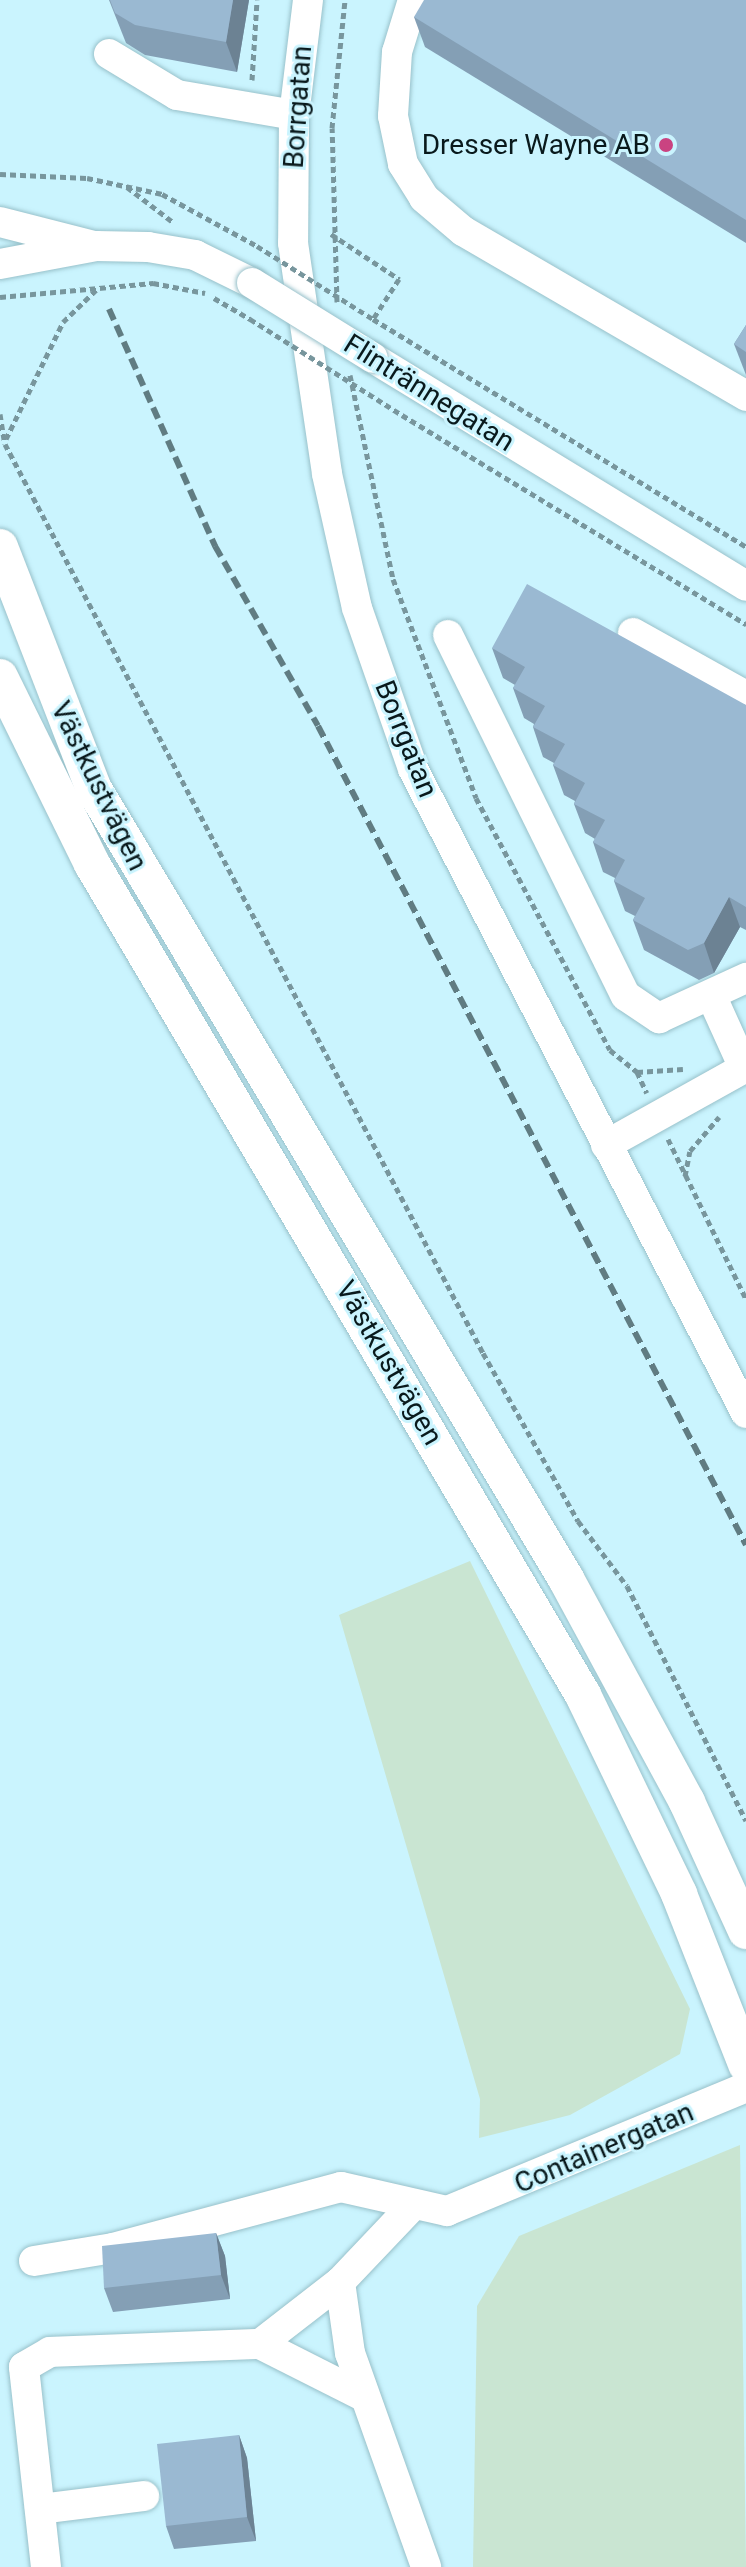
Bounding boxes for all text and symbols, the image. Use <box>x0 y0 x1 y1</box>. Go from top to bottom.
street label: Borrgatan <box>277 45 319 169</box>
place label: Dresser Wayne AB <box>422 128 650 162</box>
marker: Dresser Wayne AB <box>657 136 675 154</box>
street label: Flintrännegatan <box>338 327 520 459</box>
street label: Borrgatan <box>367 676 445 802</box>
street label: Västkustvägen <box>44 696 154 876</box>
street label: Västkustvägen <box>328 1275 450 1451</box>
street label: Containergatan <box>509 2095 699 2201</box>

